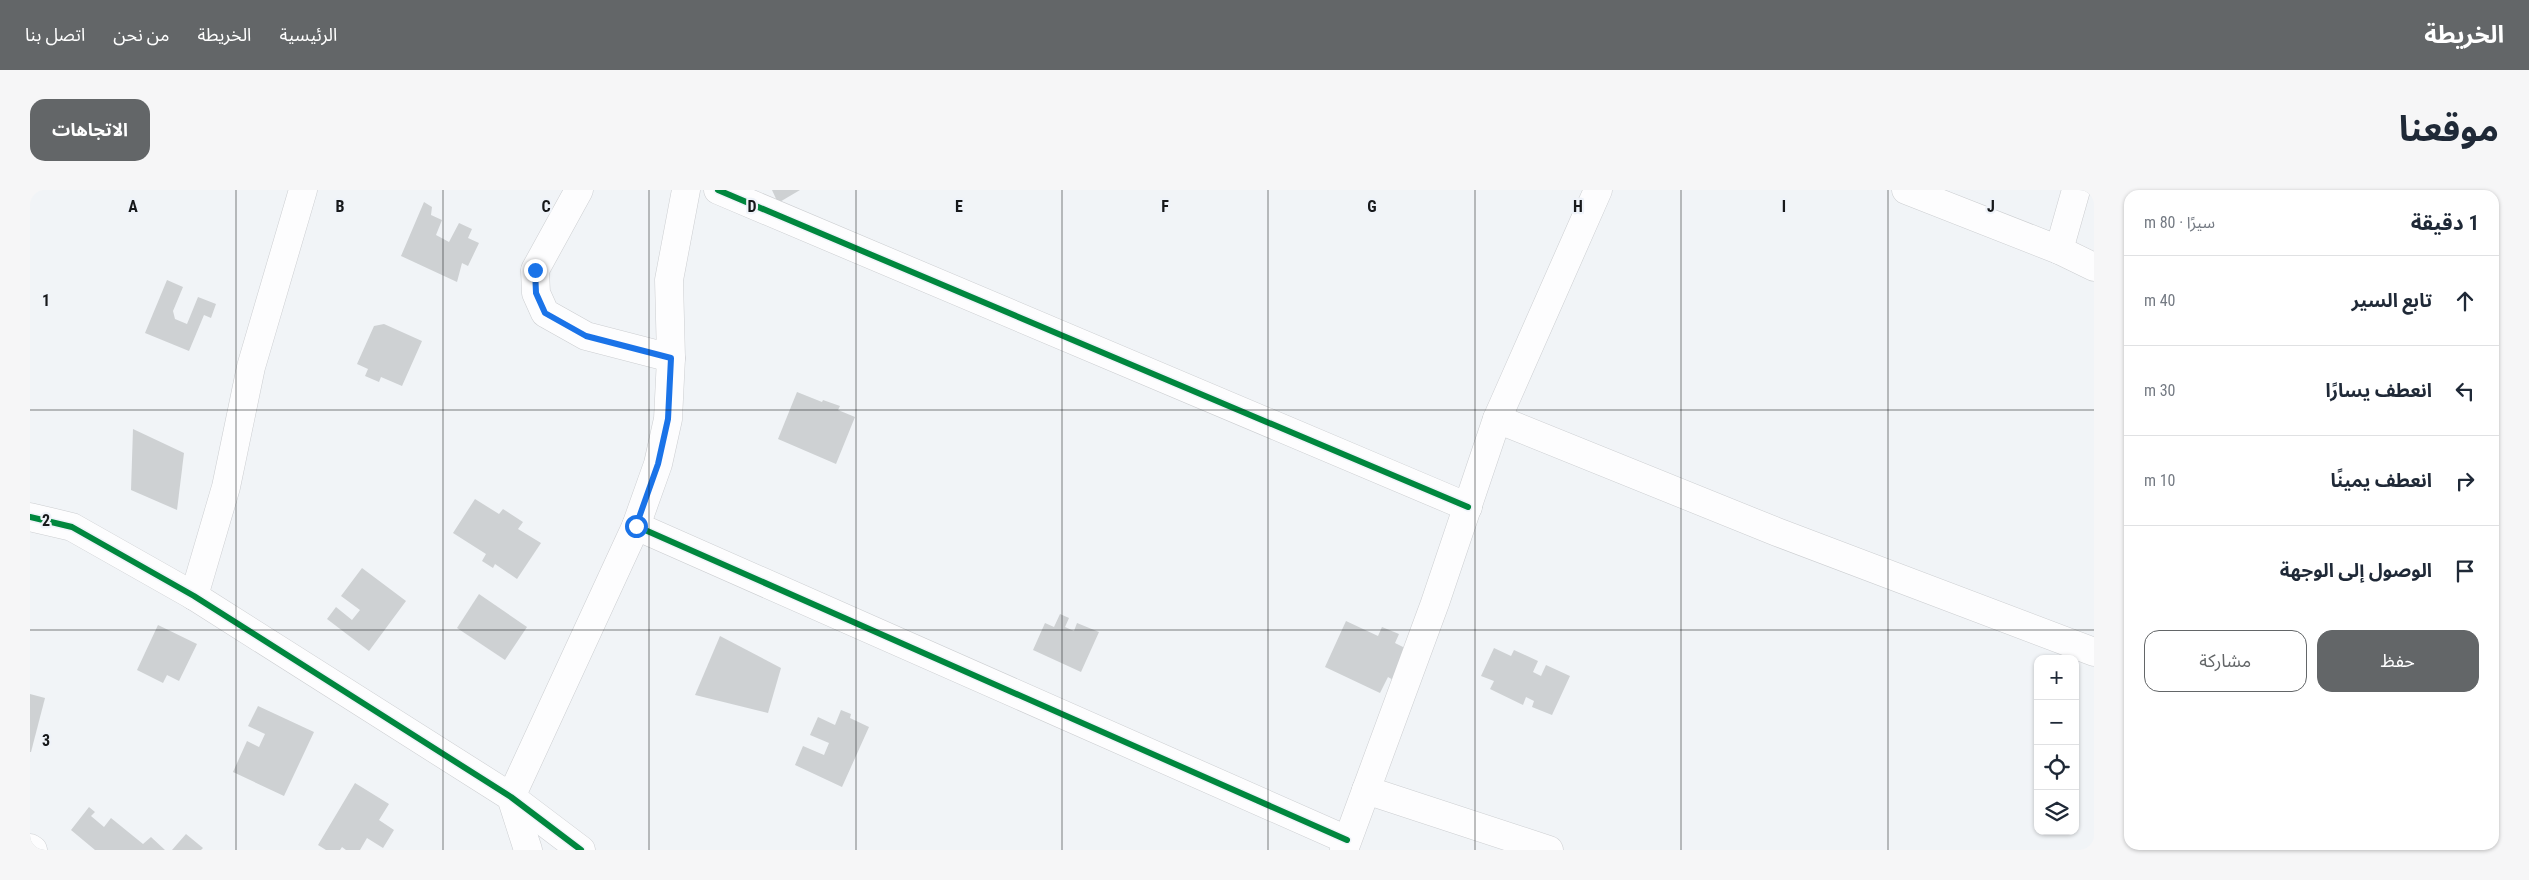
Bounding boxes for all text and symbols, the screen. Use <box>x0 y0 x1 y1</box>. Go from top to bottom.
text: الخريطة <box>2424 21 2504 49</box>
text: اتصل بنا <box>25 24 85 45</box>
text: من نحن <box>113 24 169 45</box>
text: الخريطة <box>197 24 251 45</box>
text: الرئيسية <box>279 24 337 45</box>
button: الاتجاهات <box>30 99 150 161</box>
text: موقعنا <box>2399 109 2499 150</box>
text: A <box>128 197 138 216</box>
text: B <box>336 197 345 216</box>
text: C <box>541 197 551 216</box>
text: D <box>747 197 757 216</box>
text: E <box>955 197 963 216</box>
text: F <box>1161 197 1169 216</box>
text: G <box>1367 197 1377 216</box>
text: H <box>1573 197 1583 216</box>
text: I <box>1782 197 1786 216</box>
text: J <box>1987 197 1995 216</box>
text: 1 دقيقة <box>2411 211 2479 235</box>
text: سيرًا · 80 m <box>2144 213 2215 232</box>
route end <box>524 259 547 282</box>
icon: ahead <box>2451 287 2479 315</box>
text: تابع السير <box>2351 289 2432 312</box>
text: 1 <box>42 291 50 310</box>
text: 40 m <box>2144 291 2176 310</box>
icon: left <box>2451 377 2479 405</box>
text: انعطف يسارًا <box>2326 379 2432 402</box>
text: 30 m <box>2144 381 2176 400</box>
icon: right <box>2451 467 2479 495</box>
text: انعطف يمينًا <box>2330 469 2432 492</box>
text: 10 m <box>2144 471 2176 490</box>
text: 2 <box>42 511 50 530</box>
route start <box>625 515 648 538</box>
icon: arrive <box>2451 557 2479 585</box>
text: الوصول إلى الوجهة <box>2280 559 2432 582</box>
button: مشاركة <box>2144 630 2307 692</box>
button: حفظ <box>2317 630 2479 692</box>
map controls <box>2034 655 2079 835</box>
button: + <box>2034 655 2079 700</box>
button: − <box>2034 700 2079 745</box>
text: 3 <box>42 731 50 750</box>
button: locate <box>2034 745 2079 790</box>
button: layers <box>2034 790 2079 835</box>

